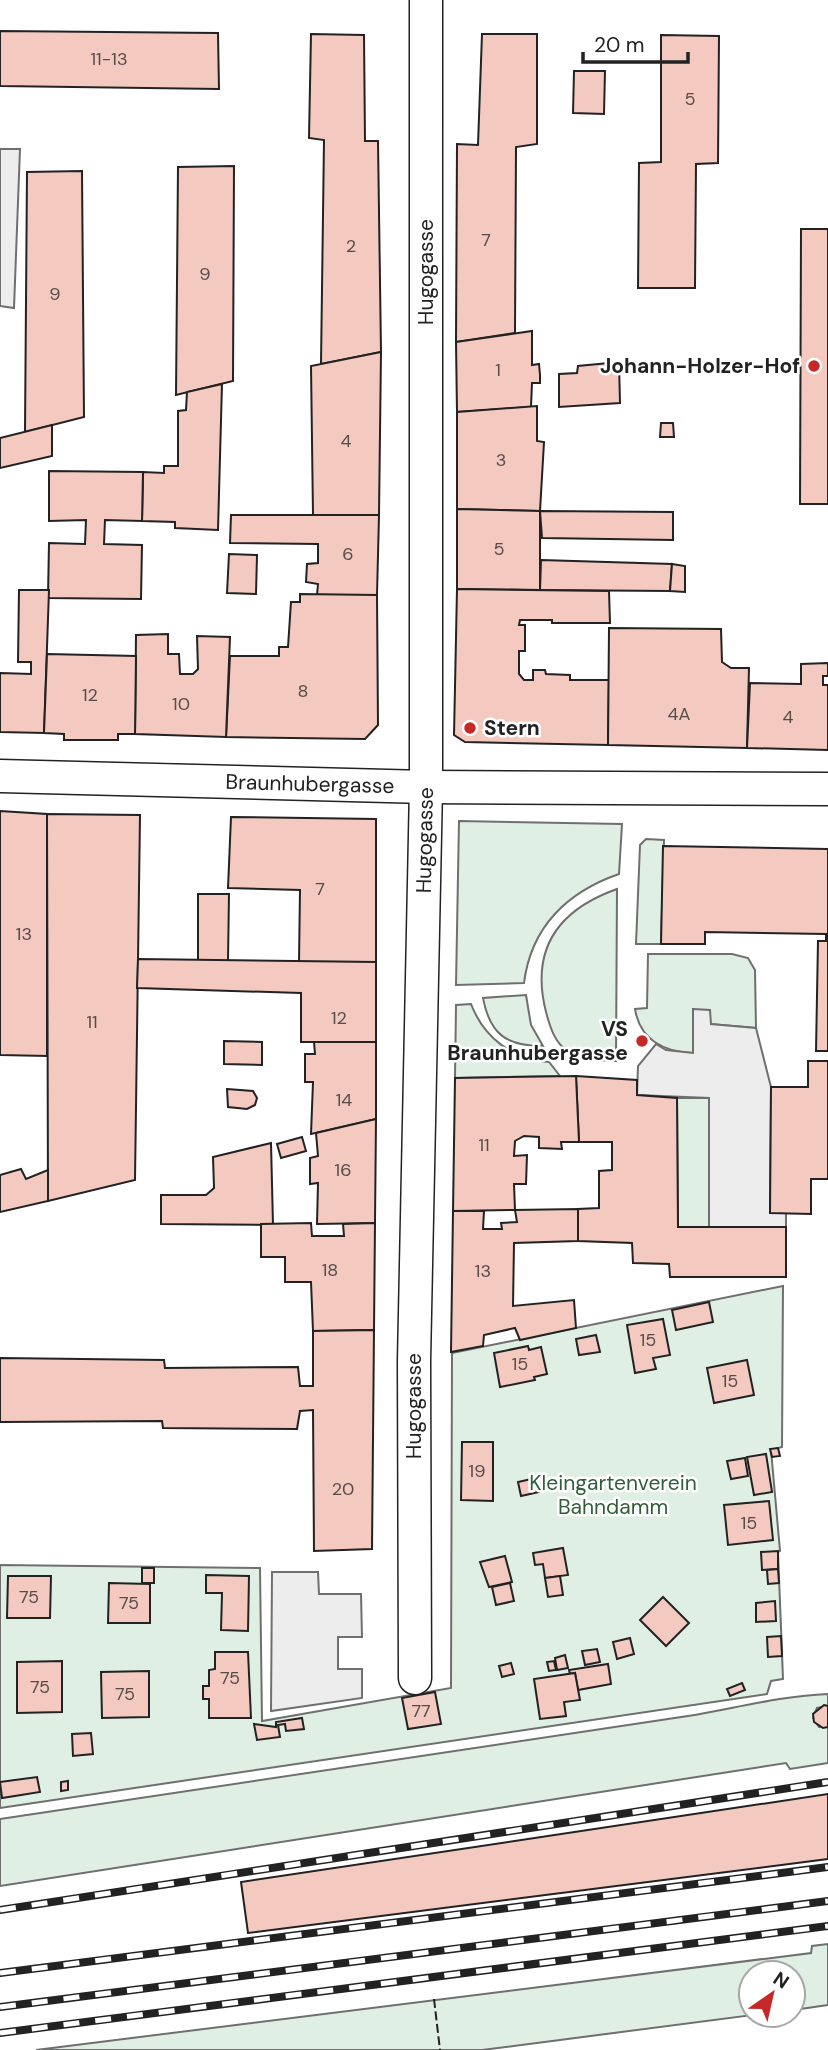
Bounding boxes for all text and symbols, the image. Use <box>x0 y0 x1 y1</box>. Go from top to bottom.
scale bar <box>583 21 688 65</box>
text: 20 m <box>594 31 645 59</box>
house number: 11-13 <box>90 47 128 71</box>
house number: 5 <box>685 87 695 111</box>
street label: Hugogasse <box>412 219 440 325</box>
house number: 7 <box>481 228 491 252</box>
house number: 2 <box>346 234 356 258</box>
house number: 9 <box>199 262 211 286</box>
house number: 9 <box>49 282 61 306</box>
place label: Johann-Holzer-Hof <box>600 352 800 380</box>
house number: 1 <box>495 358 501 382</box>
marker: Johann-Holzer-Hof <box>806 358 822 374</box>
house number: 4 <box>341 429 352 453</box>
house number: 3 <box>496 448 506 472</box>
house number: 5 <box>494 537 504 561</box>
house number: 6 <box>342 542 354 566</box>
house number: 8 <box>298 679 308 703</box>
house number: 12 <box>82 683 98 707</box>
house number: 10 <box>172 692 190 716</box>
house number: 4A <box>668 702 690 726</box>
house number: 4 <box>783 705 794 729</box>
place label: Stern <box>484 714 540 742</box>
marker: Stern <box>462 720 478 736</box>
street label: Braunhubergasse <box>225 768 395 800</box>
street label: Hugogasse <box>410 787 440 893</box>
house number: 7 <box>315 877 325 901</box>
house number: 13 <box>16 922 32 946</box>
house number: 12 <box>331 1006 347 1030</box>
house number: 11 <box>86 1010 98 1034</box>
place label: VS Braunhubergasse <box>447 1015 628 1067</box>
marker: VS Braunhubergasse <box>634 1033 650 1049</box>
house number: 14 <box>336 1088 352 1112</box>
house number: 11 <box>478 1133 490 1157</box>
house number: 16 <box>335 1158 351 1182</box>
house number: 18 <box>322 1258 338 1282</box>
house number: 13 <box>475 1259 491 1283</box>
house number: 15 <box>640 1328 656 1352</box>
house number: 15 <box>512 1352 528 1376</box>
street label: Hugogasse <box>400 1353 428 1459</box>
house number: 15 <box>722 1369 738 1393</box>
house number: 19 <box>469 1459 485 1483</box>
park label: Kleingartenverein Bahndamm <box>529 1469 697 1521</box>
house number: 20 <box>332 1477 354 1501</box>
house number: 15 <box>741 1511 757 1535</box>
house number: 75 <box>19 1585 39 1609</box>
house number: 75 <box>119 1591 139 1615</box>
house number: 75 <box>220 1666 240 1690</box>
house number: 75 <box>30 1675 50 1699</box>
house number: 75 <box>115 1682 135 1706</box>
house number: 77 <box>411 1699 431 1723</box>
north arrow <box>737 1959 807 2029</box>
text: N <box>768 1966 794 1995</box>

